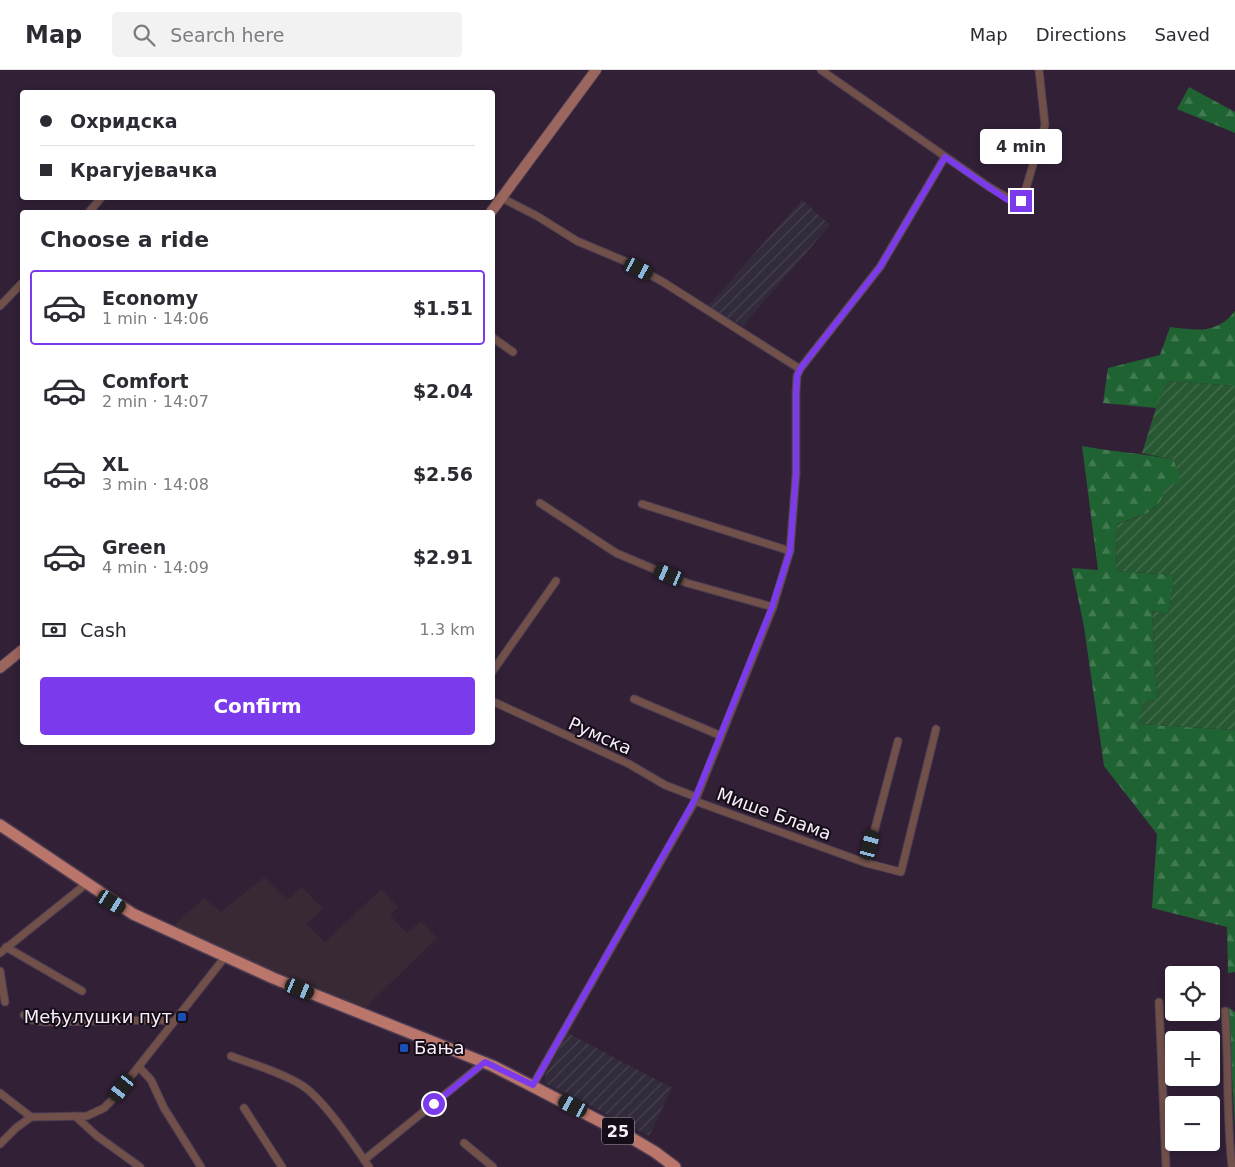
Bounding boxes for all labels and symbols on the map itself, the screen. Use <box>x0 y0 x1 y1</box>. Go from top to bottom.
callout: 4 min <box>980 128 1062 164</box>
route end <box>1010 190 1032 212</box>
car <box>622 255 655 283</box>
car <box>652 562 685 588</box>
street label: Румска <box>565 712 635 759</box>
street label: Мише Блама <box>714 783 834 844</box>
car <box>858 829 881 861</box>
car <box>95 888 128 916</box>
car <box>283 976 316 1002</box>
place label: Међулушки пут <box>24 1006 172 1027</box>
marker: Међулушки пут <box>176 1011 188 1023</box>
place label: Бања <box>414 1037 465 1058</box>
marker: Бања <box>398 1042 410 1054</box>
car <box>106 1072 137 1104</box>
car <box>556 1092 589 1120</box>
route start <box>423 1093 445 1115</box>
road number: 25 <box>602 1118 634 1144</box>

